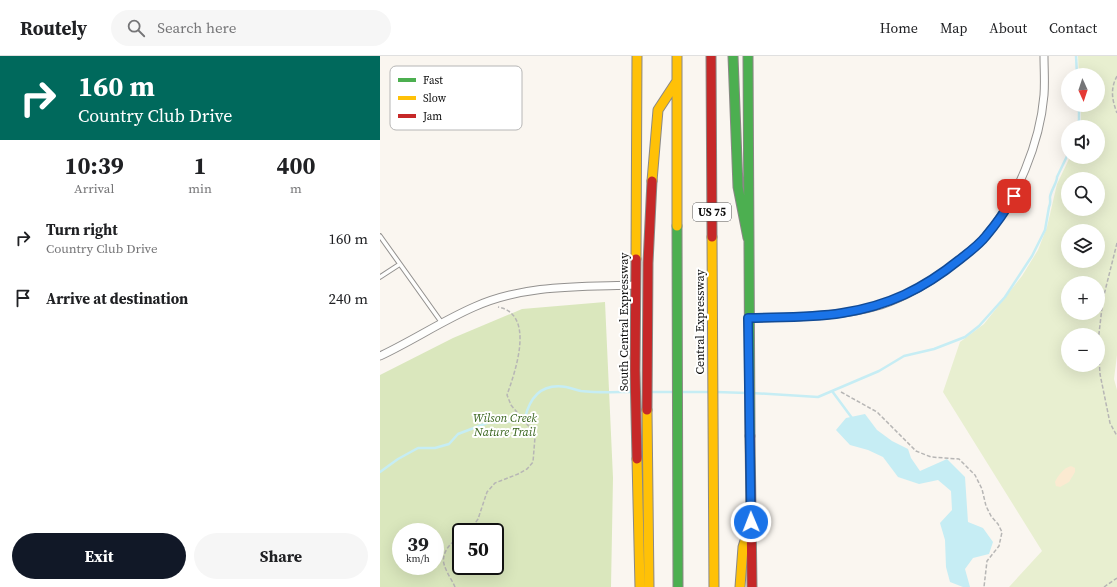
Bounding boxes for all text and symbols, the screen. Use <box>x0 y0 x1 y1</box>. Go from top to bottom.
search box <box>111 10 391 46</box>
text: Routely <box>20 15 87 41</box>
icon: search <box>125 17 147 39</box>
text: Search here <box>157 17 236 38</box>
text: Home <box>880 18 918 38</box>
text: Map <box>940 18 967 38</box>
text: About <box>989 18 1027 38</box>
text: Contact <box>1049 18 1097 38</box>
legend <box>390 66 522 130</box>
text: 160 m <box>78 67 155 105</box>
north arrow <box>1061 68 1105 112</box>
map controls <box>1061 68 1105 372</box>
icon: right <box>12 72 64 124</box>
text: Fast <box>423 73 443 88</box>
text: Slow <box>423 91 447 106</box>
text: Country Club Drive <box>78 103 232 128</box>
text: Jam <box>422 109 442 124</box>
button: sound <box>1061 120 1105 164</box>
text: 10:39 <box>65 149 124 182</box>
text: 1 <box>194 149 207 182</box>
text: 400 <box>276 149 315 182</box>
button: search <box>1061 172 1105 216</box>
pin <box>997 179 1031 213</box>
text: Arrival <box>74 180 114 197</box>
text: min <box>188 180 212 197</box>
text: m <box>290 180 302 197</box>
icon: arrive <box>1003 185 1025 207</box>
road number: US 75 <box>693 203 731 221</box>
text: Turn right <box>46 219 118 240</box>
button: layers <box>1061 224 1105 268</box>
icon: right <box>12 227 34 249</box>
text: 160 m <box>328 228 368 249</box>
text: Country Club Drive <box>46 240 158 257</box>
street label: South Central Expressway <box>616 252 632 391</box>
street label: Central Expressway <box>692 269 708 375</box>
button: + <box>1061 276 1105 320</box>
icon: arrive <box>12 287 34 309</box>
text: Arrive at destination <box>46 288 188 309</box>
text: 240 m <box>328 288 368 309</box>
button: − <box>1061 328 1105 372</box>
park label: Wilson Creek Nature Trail <box>473 410 537 440</box>
position arrow <box>730 501 772 543</box>
speed limit sign: 50 <box>452 523 504 575</box>
text: 39 <box>407 530 429 558</box>
button: Exit <box>12 533 186 579</box>
button: Share <box>194 533 368 579</box>
text: km/h <box>406 552 430 565</box>

